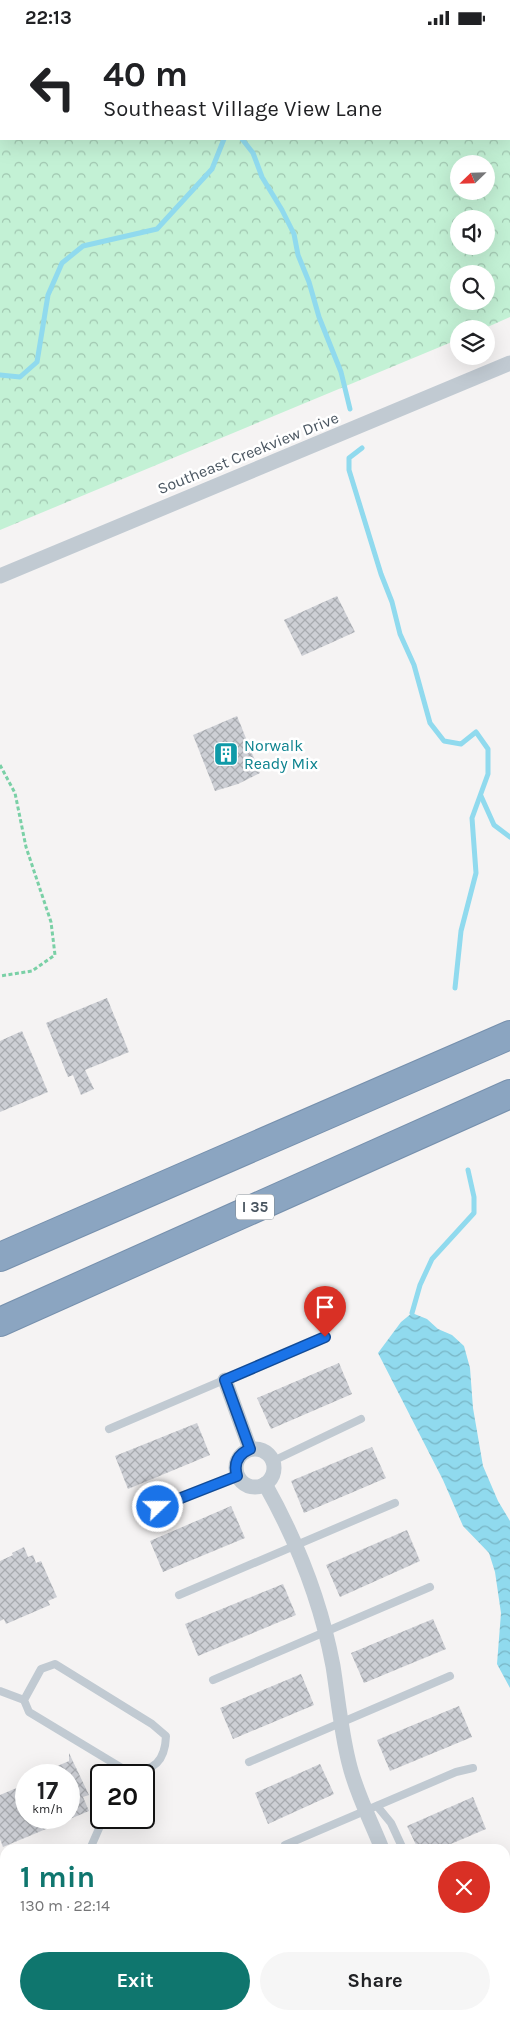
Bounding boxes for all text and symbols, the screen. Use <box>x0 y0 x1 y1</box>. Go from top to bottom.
text: 22:13 <box>25 7 72 29</box>
text: 40 m <box>103 54 188 95</box>
icon: left <box>20 55 85 120</box>
text: Southeast Village View Lane <box>103 96 382 122</box>
north arrow <box>450 155 495 200</box>
map controls <box>450 155 495 365</box>
button: sound <box>450 210 495 255</box>
button: search <box>450 265 495 310</box>
button: layers <box>450 320 495 365</box>
street label: Southeast Creekview Drive <box>155 408 341 498</box>
place label: Norwalk Ready Mix <box>244 736 318 773</box>
building icon: Norwalk Ready Mix <box>213 741 239 767</box>
road number: I 35 <box>236 1195 274 1219</box>
pin <box>304 1286 346 1337</box>
icon: arrive <box>311 1293 339 1321</box>
position arrow <box>131 1480 183 1532</box>
speed limit sign: 20 <box>90 1764 155 1829</box>
text: 17 <box>37 1776 58 1805</box>
text: km/h <box>32 1802 63 1816</box>
text: 1 min <box>20 1859 95 1895</box>
button: close <box>438 1861 490 1913</box>
text: 130 m · 22:14 <box>20 1896 110 1915</box>
button: Exit <box>20 1952 250 2010</box>
button: Share <box>260 1952 490 2010</box>

